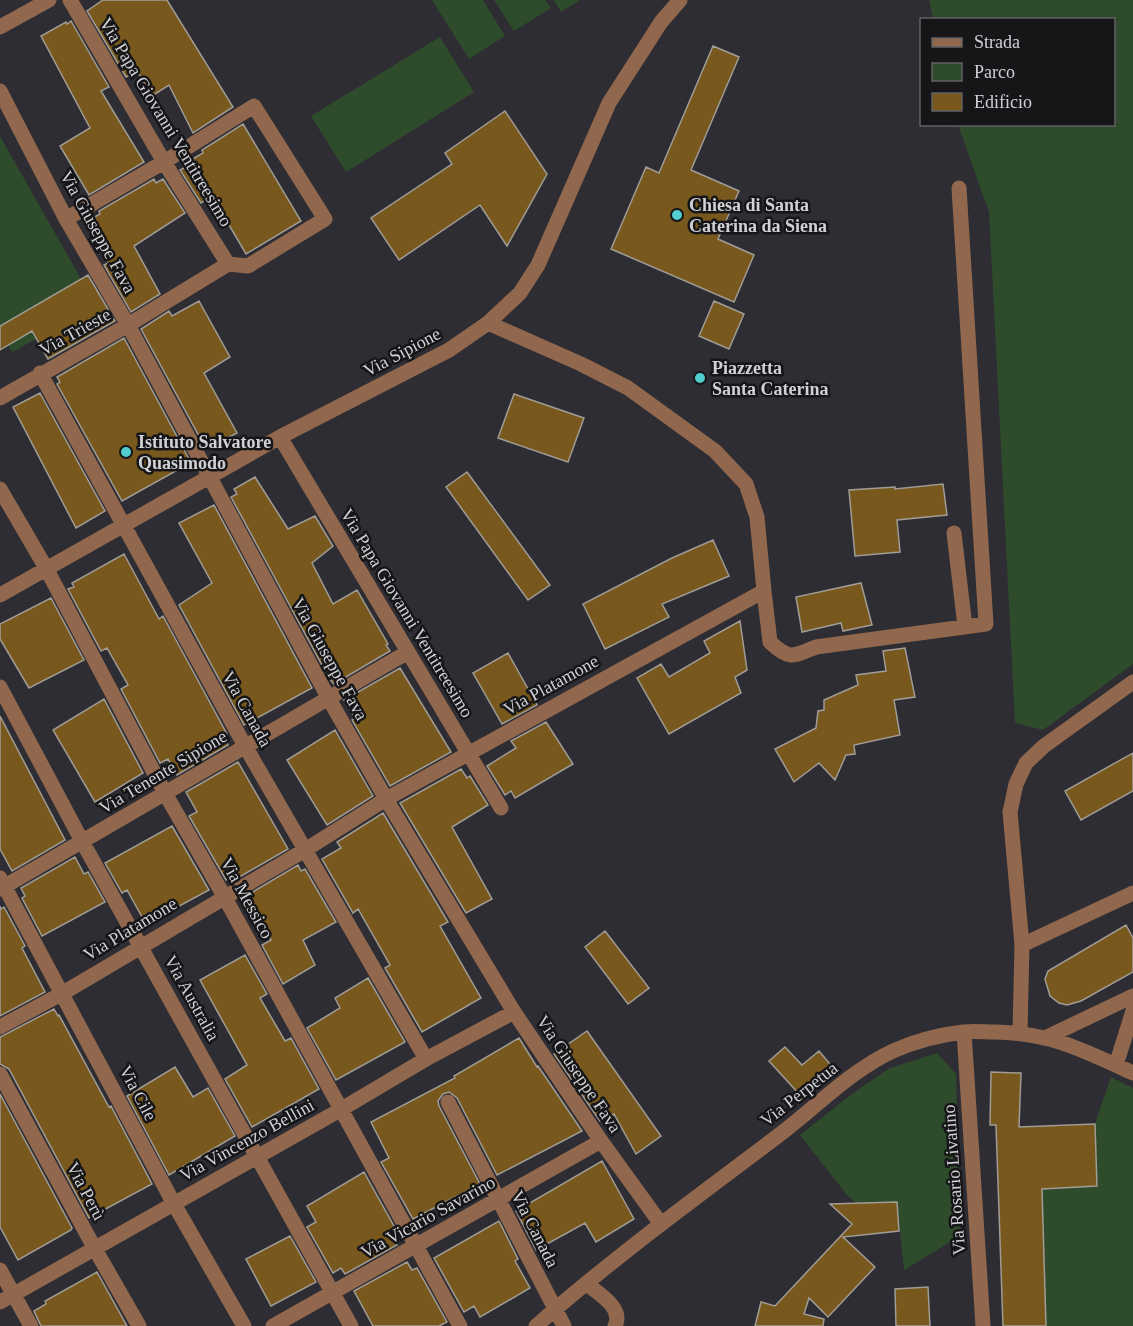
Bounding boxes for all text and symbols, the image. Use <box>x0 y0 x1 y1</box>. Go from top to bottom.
street label: Via Papa Giovanni Ventitreesimo <box>96 14 236 230</box>
legend <box>920 18 1115 126</box>
text: Strada <box>974 32 1020 52</box>
text: Parco <box>974 62 1015 82</box>
text: Edificio <box>974 92 1032 112</box>
street label: Via Giuseppe Fava <box>56 167 140 297</box>
place label: Chiesa di Santa Caterina da Siena <box>689 195 827 236</box>
marker: Chiesa di Santa Caterina da Siena <box>670 208 684 222</box>
street label: Via Trieste <box>36 304 114 360</box>
street label: Via Sipione <box>360 323 444 381</box>
place label: Piazzetta Santa Caterina <box>712 358 829 399</box>
marker: Piazzetta Santa Caterina <box>693 371 707 385</box>
place label: Istituto Salvatore Quasimodo <box>138 432 271 473</box>
marker: Istituto Salvatore Quasimodo <box>119 445 133 459</box>
street label: Via Papa Giovanni Ventitreesimo <box>337 505 477 721</box>
street label: Via Giuseppe Fava <box>288 594 372 724</box>
street label: Via Platamone <box>500 651 602 719</box>
street label: Via Canada <box>218 668 276 750</box>
street label: Via Tenente Sipione <box>96 726 230 818</box>
street label: Via Messico <box>217 854 277 942</box>
street label: Via Platamone <box>80 893 180 965</box>
street label: Via Australia <box>160 952 224 1044</box>
street label: Via Giuseppe Fava <box>532 1012 626 1136</box>
street label: Via Perpetua <box>756 1058 842 1130</box>
street label: Via Cile <box>115 1062 161 1124</box>
street label: Via Vincenzo Bellini <box>176 1095 318 1185</box>
street label: Via Rosario Livatino <box>939 1104 969 1256</box>
street label: Via Perù <box>63 1159 109 1223</box>
street label: Via Vicario Savarino <box>357 1172 499 1262</box>
street label: Via Canada <box>507 1187 563 1271</box>

